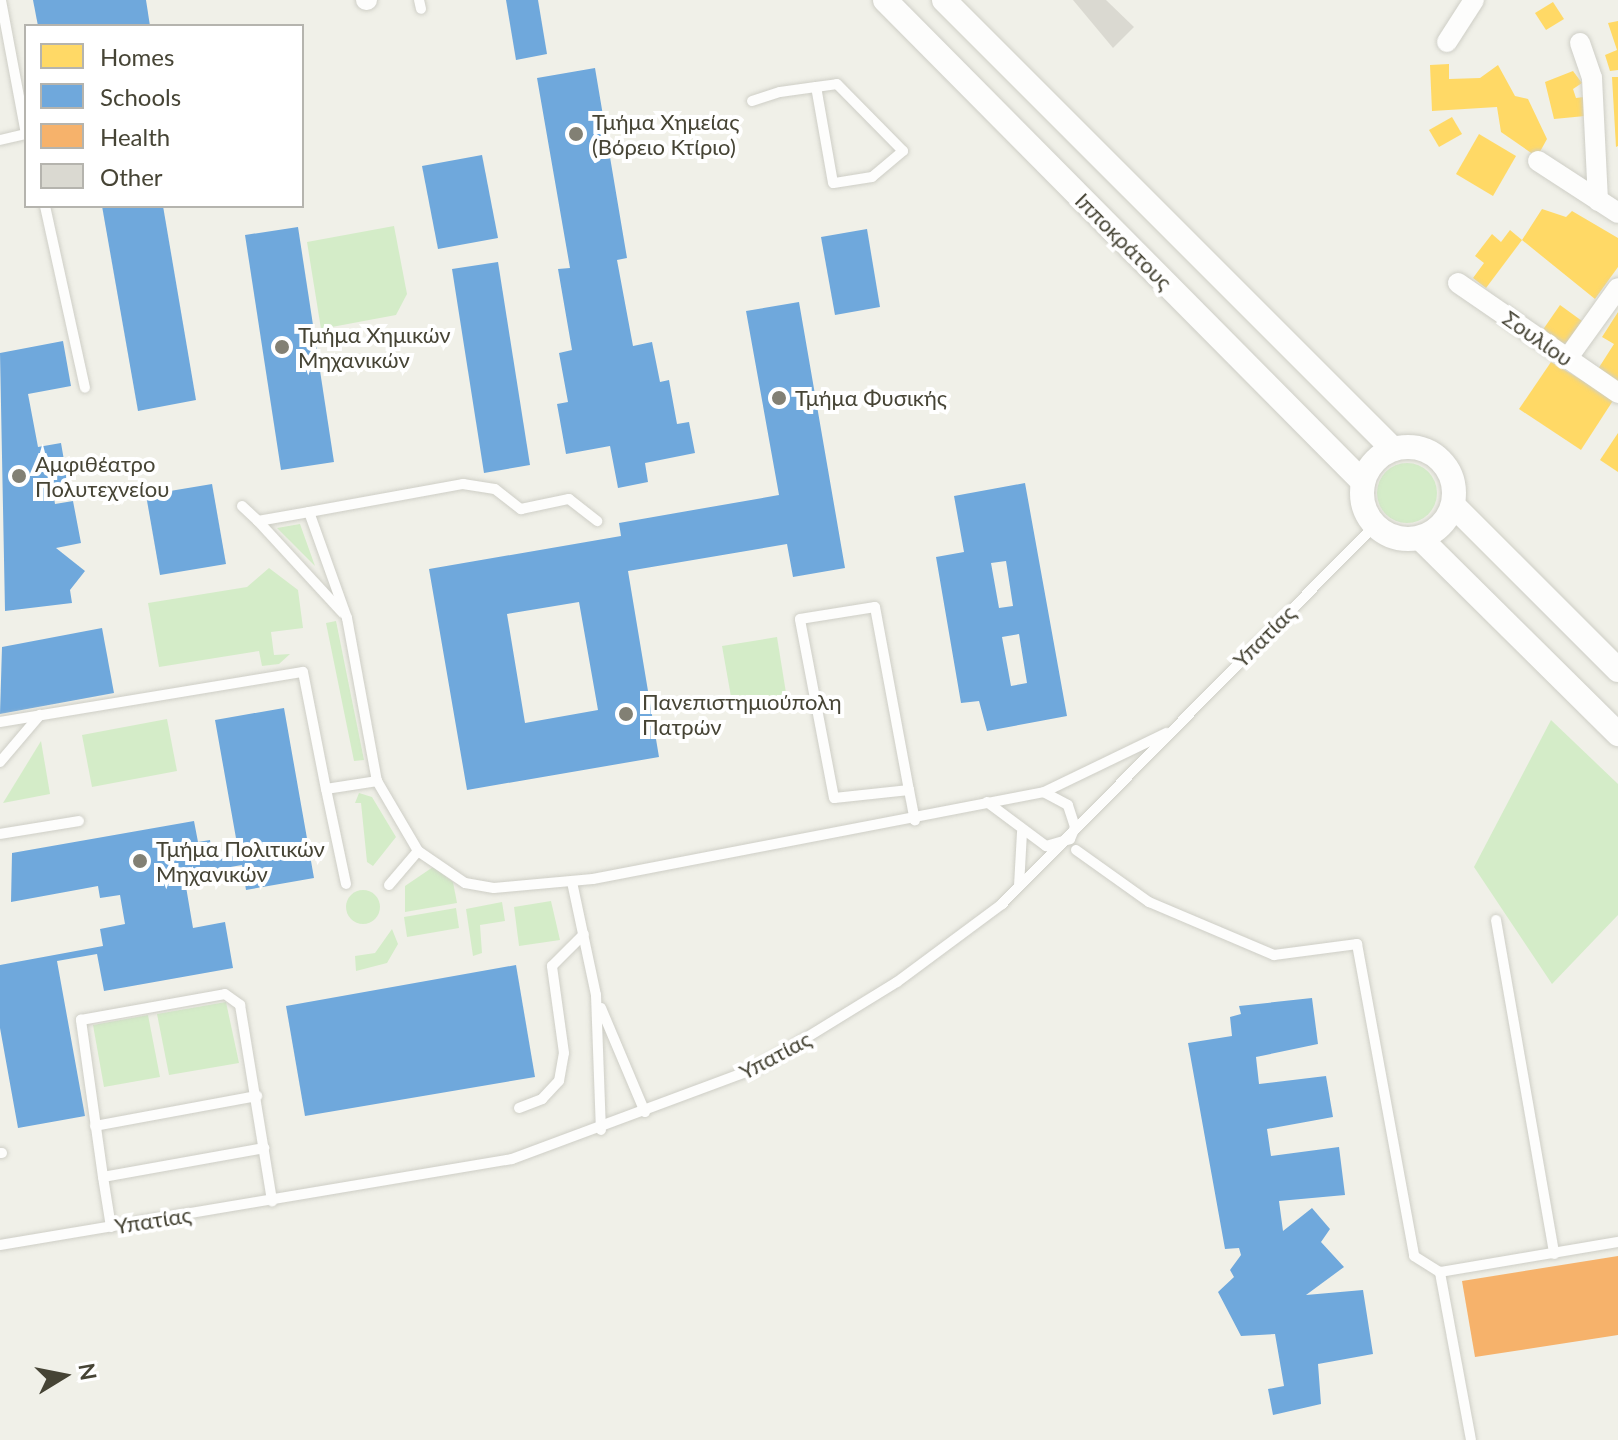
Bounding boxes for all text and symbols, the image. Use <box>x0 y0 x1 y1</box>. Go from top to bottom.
legend <box>24 24 304 208</box>
text: Homes <box>100 42 174 71</box>
text: Schools <box>100 82 181 111</box>
place label: Τμήμα Xημείας (Βόρειο Κτίριο) <box>592 108 740 160</box>
text: Health <box>100 122 170 151</box>
marker: Τμήμα Xημείας (Βόρειο Κτίριο) <box>567 125 585 143</box>
text: Other <box>100 162 163 191</box>
street label: Ιπποκράτους <box>1070 187 1178 295</box>
street label: Σουλίου <box>1498 305 1578 371</box>
place label: Τμήμα Χημικών Μηχανικών <box>298 321 451 372</box>
marker: Τμήμα Χημικών Μηχανικών <box>273 338 291 356</box>
place label: Τμήμα Φυσικής <box>795 385 947 411</box>
marker: Τμήμα Φυσικής <box>770 389 788 407</box>
place label: Αμφιθέατρο Πολυτεχνείου <box>35 450 169 502</box>
marker: Αμφιθέατρο Πολυτεχνείου <box>10 467 28 485</box>
street label: Υπατίας <box>1227 599 1301 673</box>
place label: Πανεπιστημιούπολη Πατρών <box>642 688 842 740</box>
marker: Πανεπιστημιούπολη Πατρών <box>617 705 635 723</box>
place label: Τμήμα Πολιτικών Μηχανικών <box>156 835 325 886</box>
marker: Τμήμα Πολιτικών Μηχανικών <box>131 852 149 870</box>
street label: Υπατίας <box>735 1025 815 1085</box>
street label: Υπατίας <box>113 1201 193 1239</box>
north arrow <box>24 1336 104 1416</box>
text: N <box>73 1361 103 1382</box>

